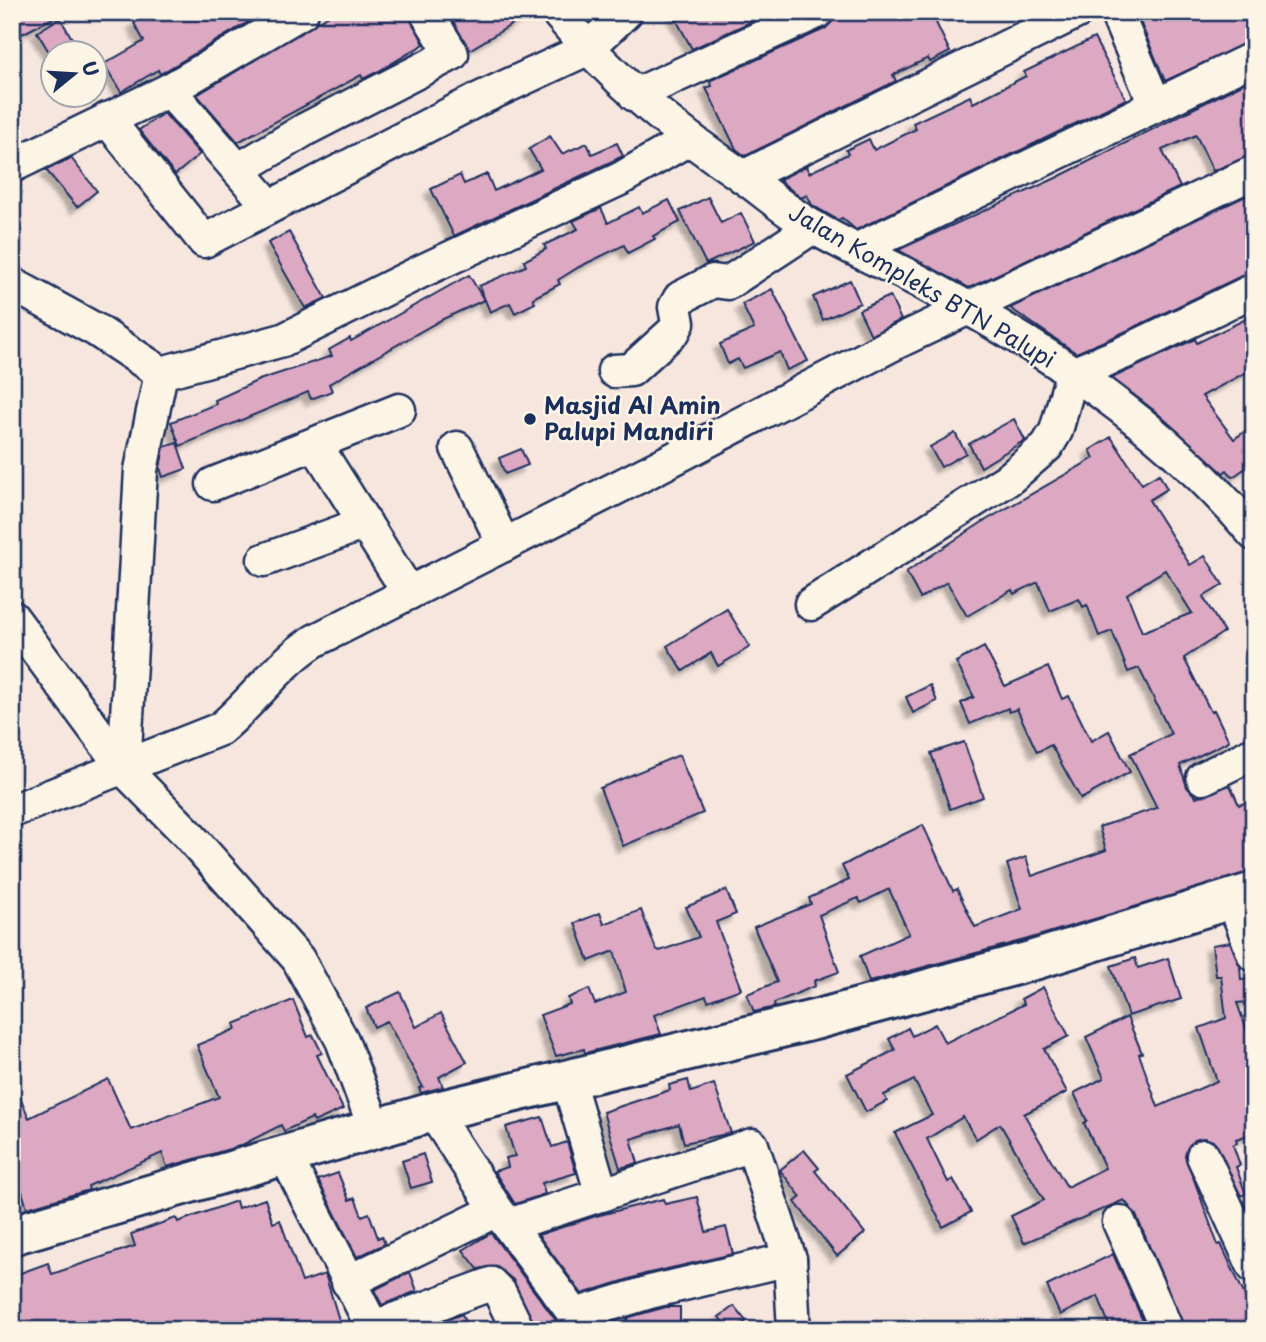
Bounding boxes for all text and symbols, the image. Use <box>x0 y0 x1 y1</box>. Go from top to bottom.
north arrow <box>38 38 108 108</box>
text: U <box>76 57 107 80</box>
street label: Jalan Kompleks BTN Palupi <box>783 194 1063 376</box>
place label: Masjid Al Amin Palupi Mandiri <box>544 387 721 448</box>
marker: Masjid Al Amin Palupi Mandiri <box>522 411 538 427</box>

